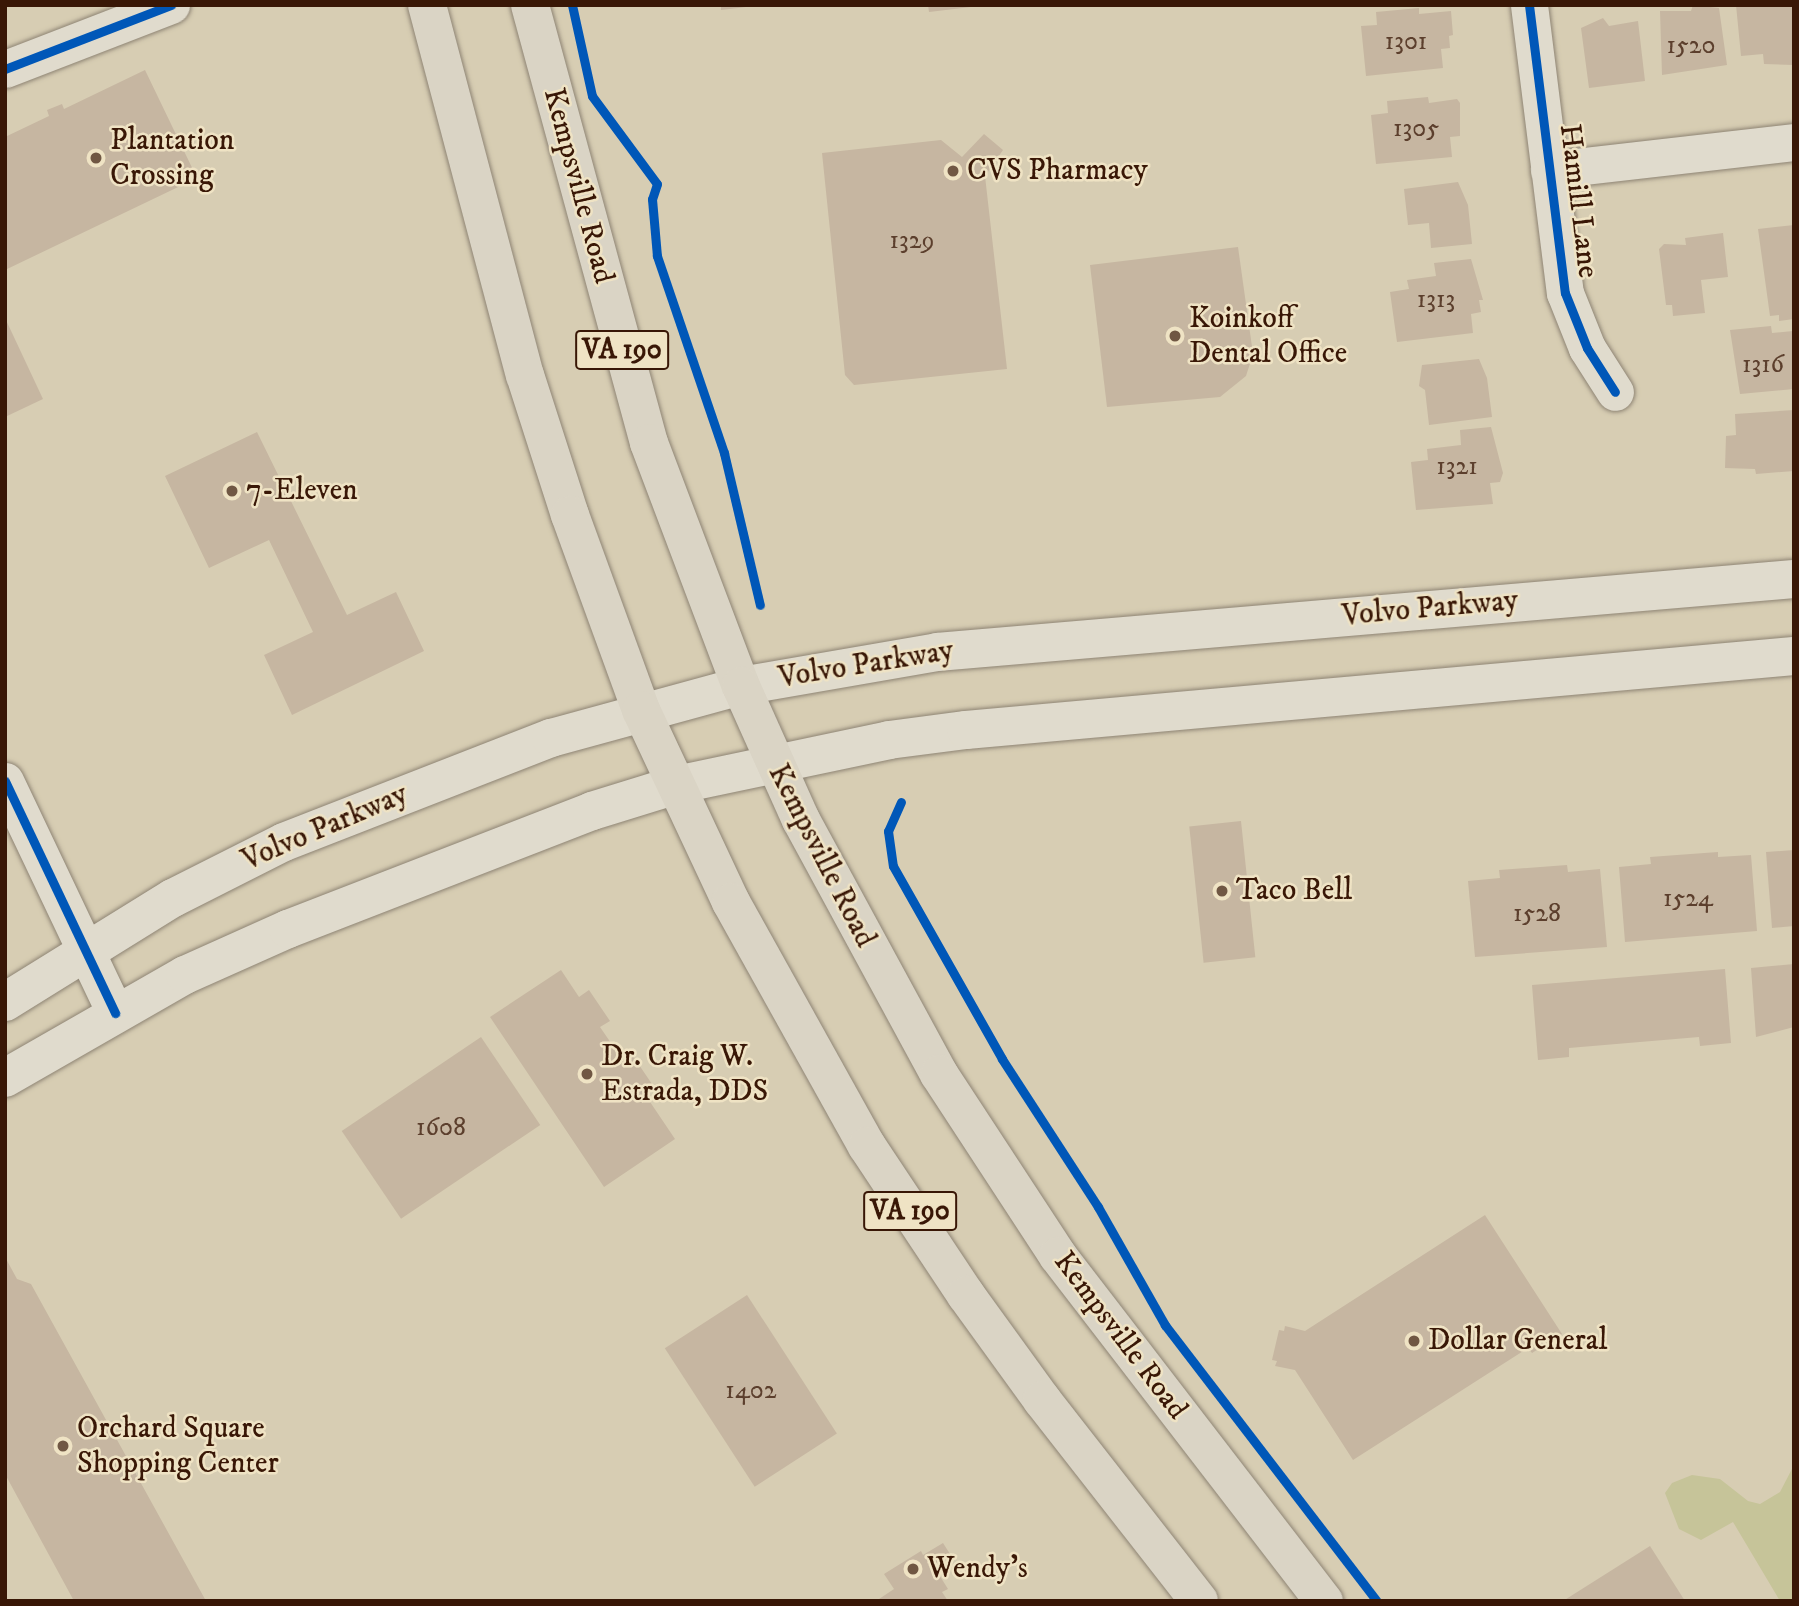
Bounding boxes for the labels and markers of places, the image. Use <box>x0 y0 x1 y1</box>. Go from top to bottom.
place label: Plantation Crossing <box>110 123 235 194</box>
marker: Plantation Crossing <box>88 150 104 166</box>
place label: CVS Pharmacy <box>967 153 1148 189</box>
marker: CVS Pharmacy <box>945 163 961 179</box>
place label: Koinkoff Dental Office <box>1189 301 1347 372</box>
marker: Koinkoff Dental Office <box>1167 328 1183 344</box>
place label: 7-Eleven <box>246 473 358 509</box>
marker: 7-Eleven <box>224 483 240 499</box>
place label: Taco Bell <box>1236 873 1352 909</box>
marker: Taco Bell <box>1214 883 1230 899</box>
place label: Dr. Craig W. Estrada, DDS <box>601 1039 768 1110</box>
marker: Dr. Craig W. Estrada, DDS <box>579 1066 595 1082</box>
place label: Dollar General <box>1428 1323 1607 1359</box>
marker: Dollar General <box>1406 1333 1422 1349</box>
place label: Orchard Square Shopping Center <box>77 1411 279 1482</box>
marker: Orchard Square Shopping Center <box>55 1438 71 1454</box>
place label: Wendy's <box>927 1551 1028 1587</box>
marker: Wendy's <box>905 1561 921 1577</box>

